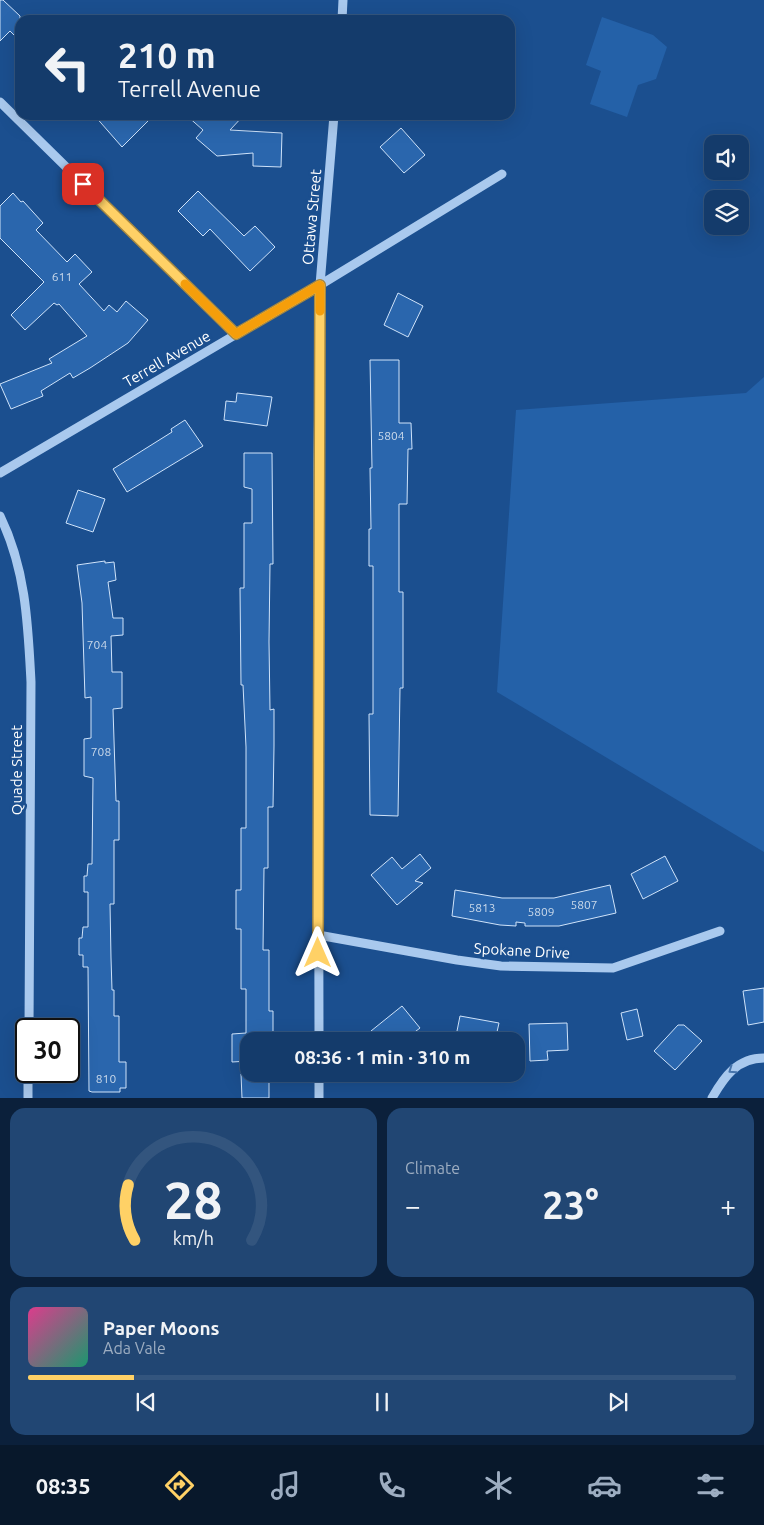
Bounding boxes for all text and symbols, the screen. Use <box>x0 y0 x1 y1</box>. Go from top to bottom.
icon: left <box>35 35 100 100</box>
text: 210 m <box>118 35 216 75</box>
text: Terrell Avenue <box>118 76 261 101</box>
map controls <box>704 135 749 235</box>
button: sound <box>704 135 749 180</box>
pin <box>62 163 104 205</box>
street label: Ottawa Street <box>299 168 324 265</box>
icon: arrive <box>69 170 97 198</box>
button: layers <box>704 190 749 235</box>
house number: 611 <box>52 270 72 283</box>
street label: Terrell Avenue <box>120 327 213 390</box>
house number: 5804 <box>377 429 405 442</box>
house number: 704 <box>87 638 107 651</box>
street label: Quade Street <box>8 725 25 815</box>
house number: 708 <box>91 745 111 758</box>
house number: 5807 <box>570 898 598 911</box>
house number: 5813 <box>468 901 496 914</box>
house number: 5809 <box>527 905 555 918</box>
position arrow <box>291 926 343 978</box>
street label: Spokane Drive <box>473 939 571 962</box>
speed limit sign: 30 <box>15 1018 80 1083</box>
text: 08:36 · 1 min · 310 m <box>295 1046 470 1068</box>
one-way arrow <box>728 1064 738 1073</box>
house number: 810 <box>96 1072 116 1085</box>
text: Climate <box>405 1159 460 1177</box>
text: 28 <box>164 1171 223 1229</box>
text: 23° <box>542 1184 599 1226</box>
text: − <box>405 1190 421 1221</box>
text: + <box>720 1190 736 1221</box>
text: km/h <box>173 1228 214 1248</box>
text: Paper Moons <box>103 1317 220 1339</box>
text: Ada Vale <box>103 1339 166 1357</box>
icon: previous <box>132 1388 160 1416</box>
icon: pause <box>368 1388 396 1416</box>
icon: next <box>604 1388 632 1416</box>
icon: directions <box>162 1468 197 1503</box>
icon: music <box>268 1468 303 1503</box>
icon: phone <box>374 1468 409 1503</box>
icon: climate <box>481 1468 516 1503</box>
icon: car <box>587 1468 622 1503</box>
icon: filters <box>693 1468 728 1503</box>
text: 08:35 <box>36 1473 91 1498</box>

